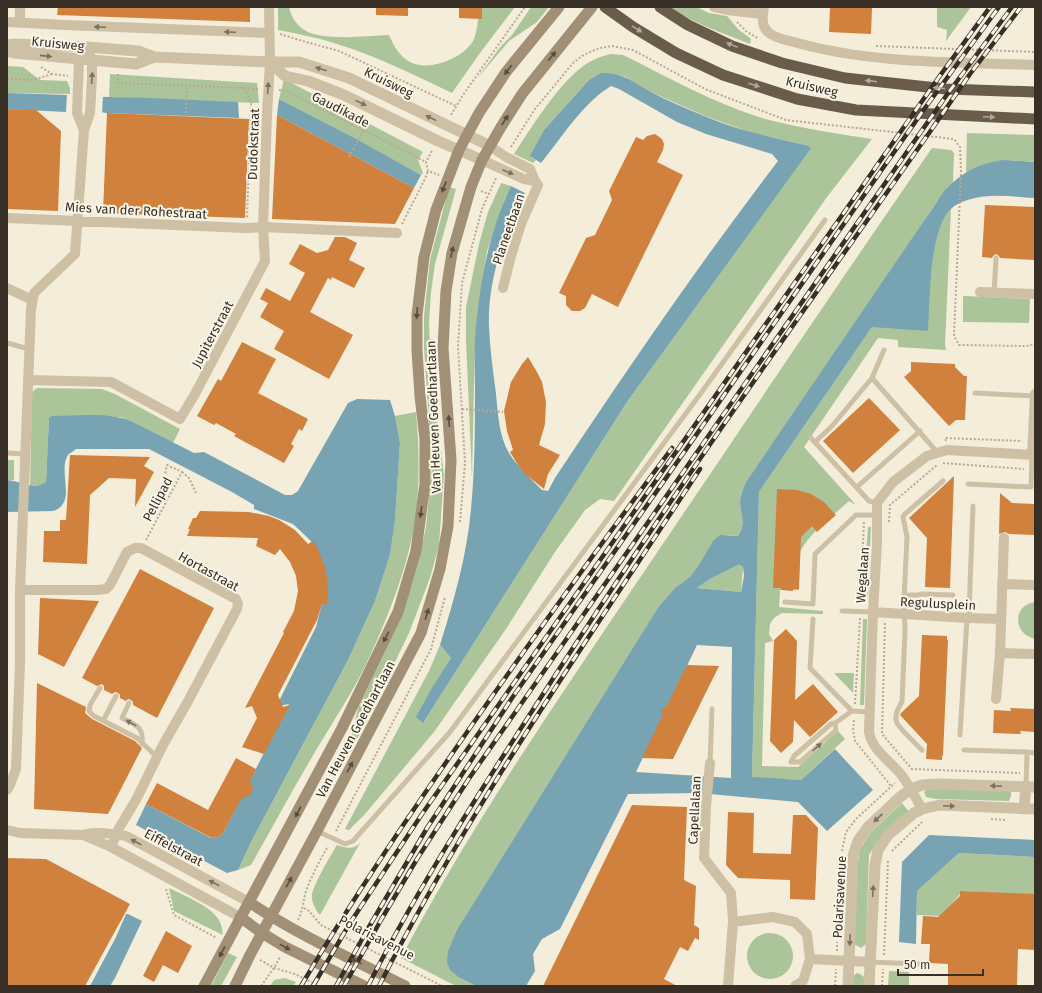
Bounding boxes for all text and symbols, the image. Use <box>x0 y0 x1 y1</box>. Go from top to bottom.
one-way arrow <box>93 24 106 30</box>
one-way arrow <box>631 26 643 33</box>
one-way arrow <box>224 28 236 35</box>
street label: Kruisweg <box>31 33 85 54</box>
one-way arrow <box>725 42 737 48</box>
one-way arrow <box>548 51 557 62</box>
one-way arrow <box>40 53 52 60</box>
street label: Kruisweg <box>362 64 416 101</box>
one-way arrow <box>503 64 512 75</box>
one-way arrow <box>315 66 327 72</box>
one-way arrow <box>89 71 95 84</box>
street label: Kruisweg <box>784 73 840 100</box>
one-way arrow <box>865 78 877 84</box>
one-way arrow <box>265 82 272 94</box>
one-way arrow <box>748 82 760 88</box>
one-way arrow <box>933 85 945 91</box>
street label: Gaudikade <box>309 89 372 130</box>
one-way arrow <box>356 100 367 106</box>
street label: Dudokstraat <box>245 107 262 180</box>
one-way arrow <box>983 113 995 120</box>
one-way arrow <box>502 114 509 126</box>
one-way arrow <box>425 115 437 121</box>
one-way arrow <box>502 170 514 176</box>
one-way arrow <box>441 181 447 193</box>
street label: Planeetbaan <box>489 192 528 267</box>
street label: Mies van der Rohestraat <box>65 199 208 222</box>
one-way arrow <box>450 246 456 258</box>
street label: Jupiterstraat <box>189 298 236 370</box>
one-way arrow <box>414 307 421 319</box>
street label: Van Heuven Goedhartlaan <box>423 340 444 494</box>
one-way arrow <box>445 415 452 427</box>
street label: Pellipad <box>140 475 175 524</box>
one-way arrow <box>418 506 424 519</box>
street label: Wegalaan <box>853 546 872 604</box>
street label: Hortastraat <box>176 549 242 594</box>
street label: Regulusplein <box>900 594 976 613</box>
one-way arrow <box>424 607 430 619</box>
one-way arrow <box>383 631 389 643</box>
street label: Van Heuven Goedhartlaan <box>313 658 398 800</box>
one-way arrow <box>125 719 137 726</box>
one-way arrow <box>812 742 823 751</box>
one-way arrow <box>347 762 354 773</box>
street label: Capellalaan <box>685 775 704 845</box>
one-way arrow <box>990 782 1002 789</box>
one-way arrow <box>943 802 955 809</box>
one-way arrow <box>294 806 301 818</box>
one-way arrow <box>872 813 883 822</box>
street label: Eiffelstraat <box>142 826 206 869</box>
one-way arrow <box>130 839 142 845</box>
street label: Polarisavenue <box>830 855 849 939</box>
one-way arrow <box>286 876 292 888</box>
one-way arrow <box>209 880 220 887</box>
one-way arrow <box>870 885 877 897</box>
street label: Polarisavenue <box>336 912 417 963</box>
one-way arrow <box>847 934 853 947</box>
one-way arrow <box>279 943 291 950</box>
one-way arrow <box>219 946 226 958</box>
scale bar <box>898 951 983 977</box>
one-way arrow <box>350 958 361 964</box>
text: 50 m <box>904 958 930 972</box>

